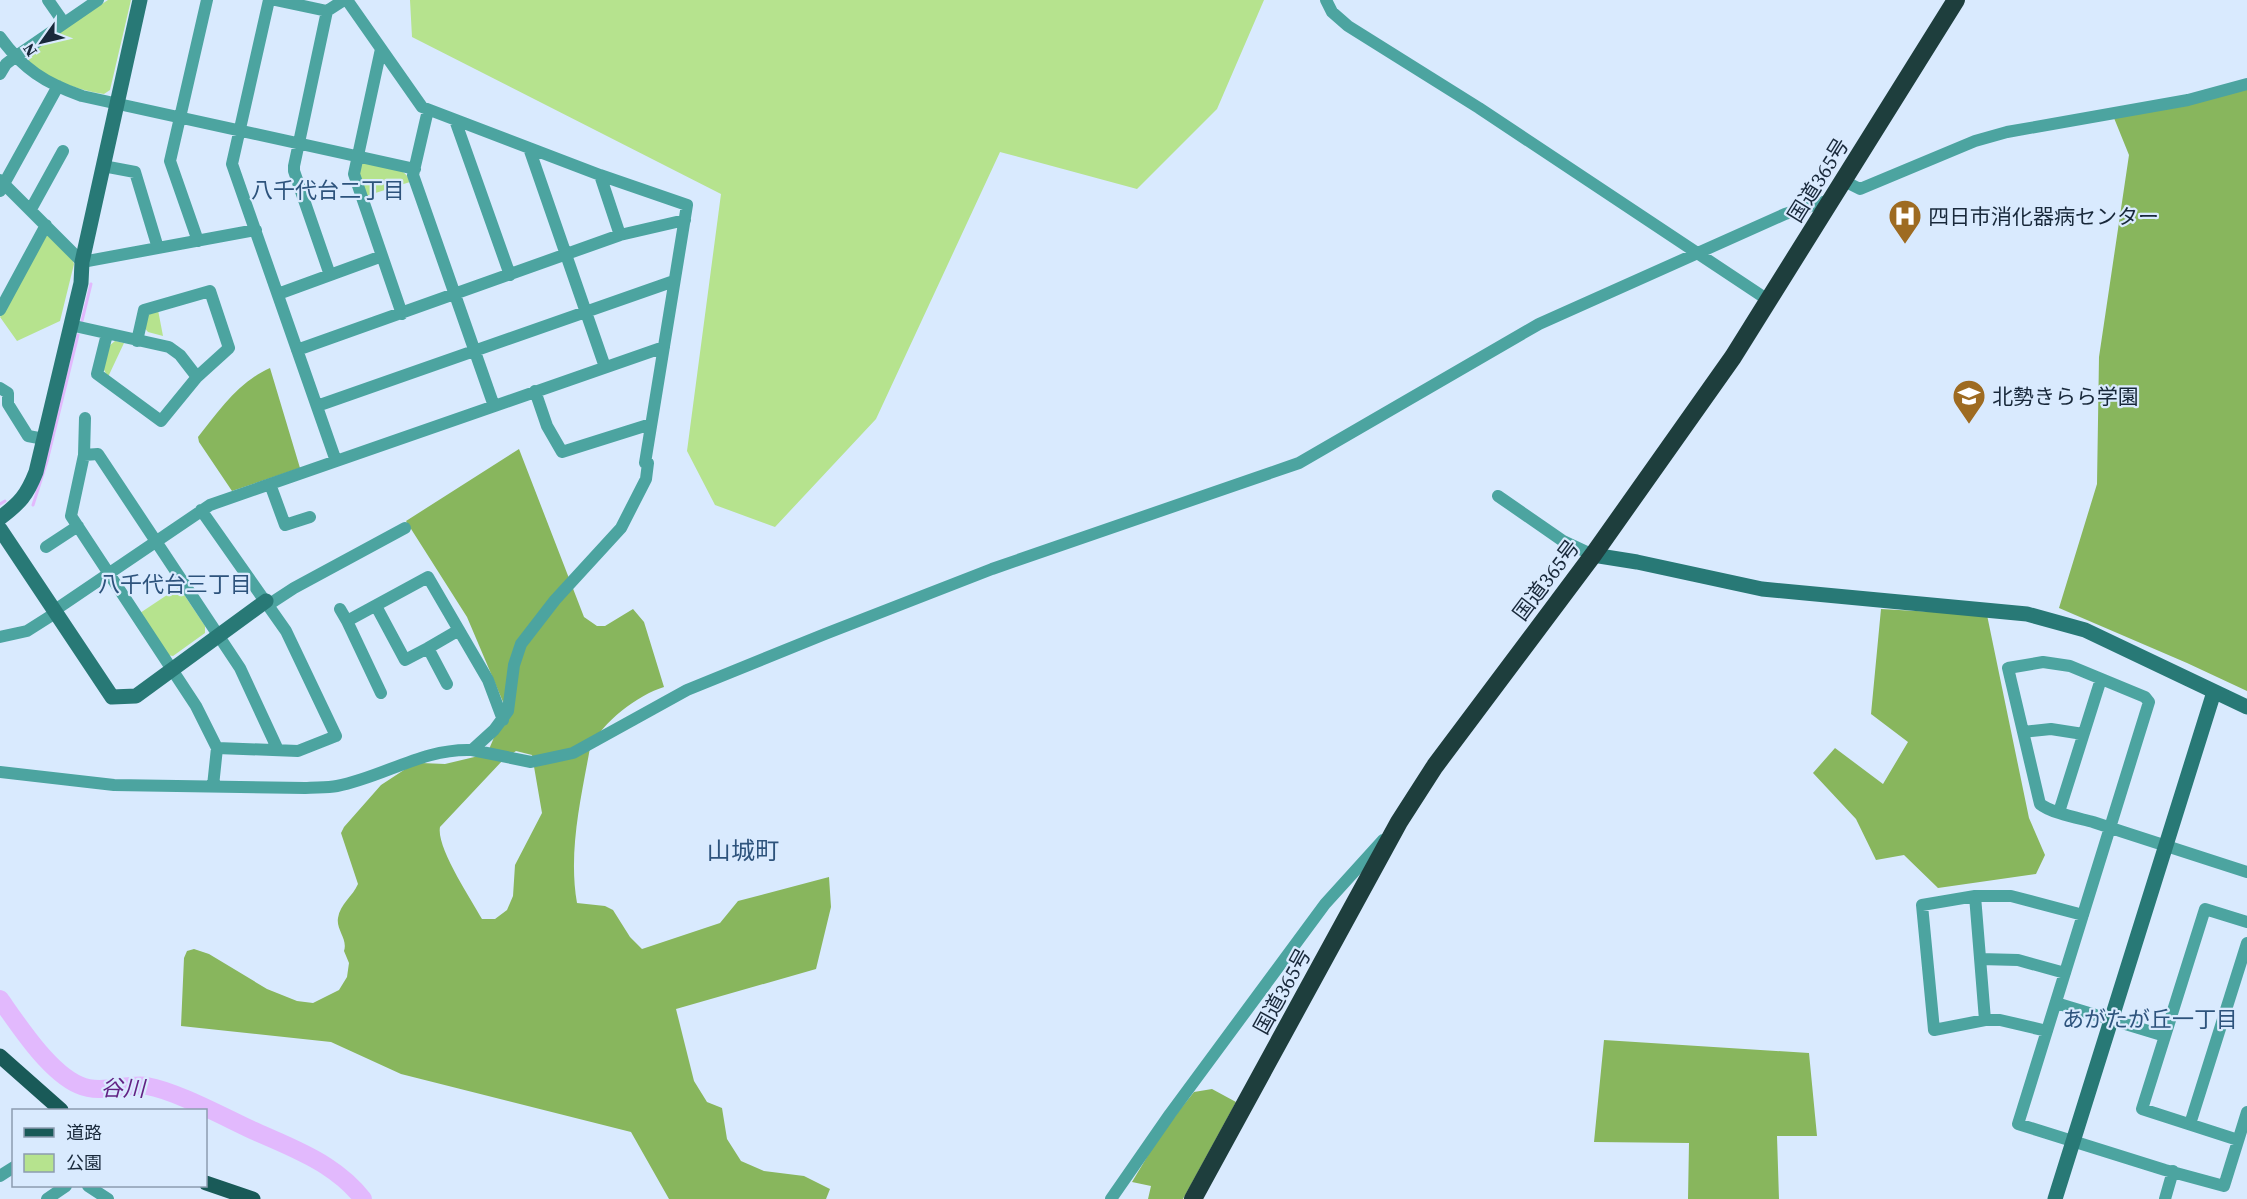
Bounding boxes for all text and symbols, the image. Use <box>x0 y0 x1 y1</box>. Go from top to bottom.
north arrow <box>12 12 72 72</box>
text: N <box>17 39 42 61</box>
street label: 国道365号 <box>1781 132 1855 228</box>
district label: 八千代台二丁目 <box>251 175 405 205</box>
hospital icon: 四日市消化器病センター <box>1887 198 1923 245</box>
place label: 四日市消化器病センター <box>1928 202 2159 231</box>
school or university icon: 北勢きらら学園 <box>1951 378 1987 425</box>
place label: 北勢きらら学園 <box>1992 382 2139 411</box>
street label: 国道365号 <box>1506 534 1586 626</box>
district label: 八千代台三丁目 <box>98 569 252 599</box>
district label: 山城町 <box>707 834 779 867</box>
street label: 国道365号 <box>1246 943 1318 1039</box>
district label: あがたが丘一丁目 <box>2062 1004 2238 1034</box>
water label: 谷川 <box>101 1073 147 1103</box>
legend <box>12 1109 207 1187</box>
text: 道路 <box>66 1120 102 1145</box>
text: 公園 <box>66 1150 102 1175</box>

